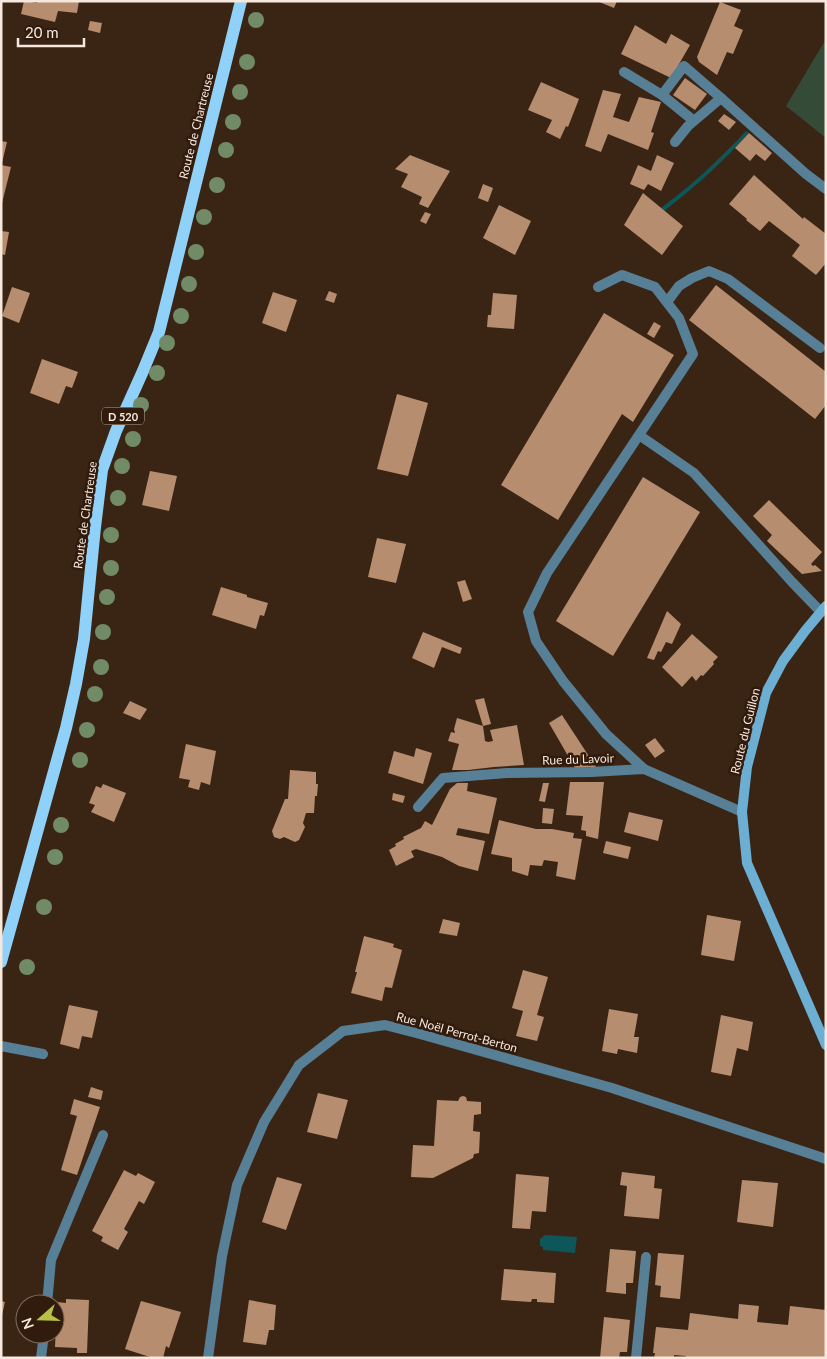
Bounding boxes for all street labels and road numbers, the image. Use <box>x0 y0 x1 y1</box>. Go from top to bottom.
street label: Route de Chartreuse <box>176 72 216 180</box>
road number: D 520 <box>102 408 144 424</box>
street label: Route de Chartreuse <box>70 460 100 570</box>
street label: Route du Guillon <box>727 686 763 776</box>
street label: Rue du Lavoir <box>542 750 615 768</box>
street label: Rue Noël Perrot-Berton <box>395 1009 519 1055</box>

